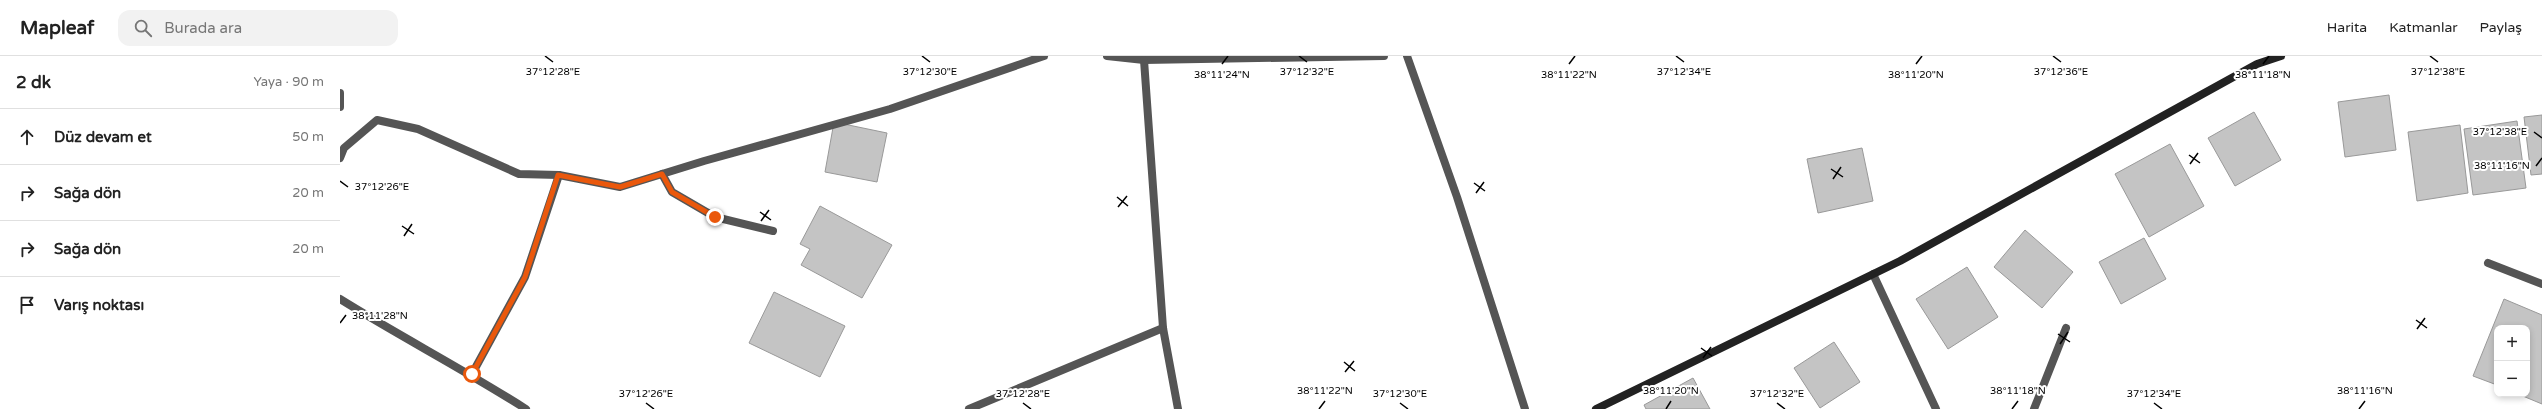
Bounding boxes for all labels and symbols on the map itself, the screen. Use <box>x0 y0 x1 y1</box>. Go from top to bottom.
text: 37°12'28"E <box>526 66 580 78</box>
text: 37°12'30"E <box>903 66 957 78</box>
text: 37°12'32"E <box>1280 66 1334 78</box>
text: 37°12'34"E <box>1657 66 1711 78</box>
text: 37°12'36"E <box>2034 66 2088 78</box>
text: 37°12'38"E <box>2411 66 2465 78</box>
text: 38°11'24"N <box>1194 69 1250 81</box>
text: 38°11'22"N <box>1541 69 1597 81</box>
text: 38°11'20"N <box>1888 69 1944 81</box>
text: 38°11'18"N <box>2235 69 2291 81</box>
text: 37°12'38"E <box>2473 126 2527 138</box>
text: 38°11'16"N <box>2474 160 2530 172</box>
text: 37°12'26"E <box>355 181 409 193</box>
route end <box>706 208 724 226</box>
text: 38°11'28"N <box>352 310 408 322</box>
route start <box>463 365 481 383</box>
text: 38°11'22"N <box>1297 385 1353 397</box>
text: 38°11'20"N <box>1643 385 1699 397</box>
text: 38°11'18"N <box>1990 385 2046 397</box>
text: 38°11'16"N <box>2337 385 2393 397</box>
text: 37°12'26"E <box>619 388 673 400</box>
text: 37°12'28"E <box>996 388 1050 400</box>
text: 37°12'30"E <box>1373 388 1427 400</box>
text: 37°12'32"E <box>1750 388 1804 400</box>
text: 37°12'34"E <box>2127 388 2181 400</box>

